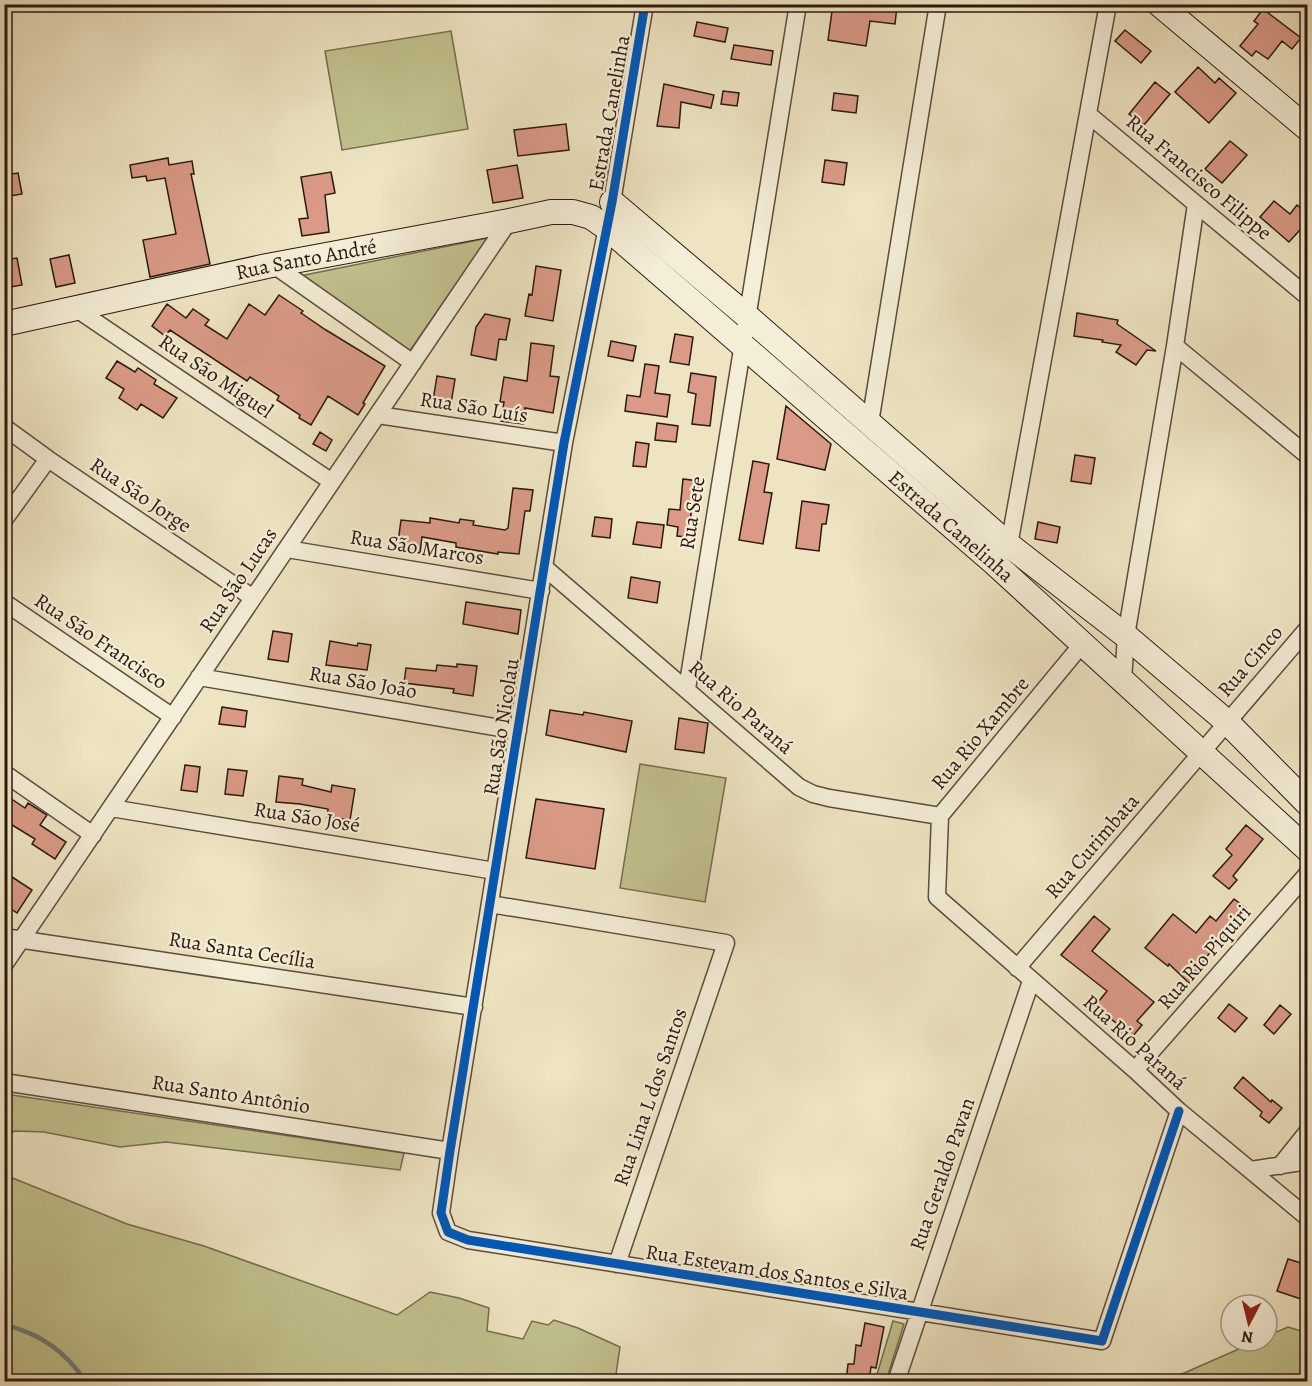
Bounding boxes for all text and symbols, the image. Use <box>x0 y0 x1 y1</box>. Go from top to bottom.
street label: Estrada Canelinha <box>581 33 637 193</box>
street label: Rua Francisco Filippe <box>1120 108 1278 246</box>
street label: Rua Santo André <box>233 232 379 287</box>
street label: Rua São Miguel <box>153 327 279 425</box>
street label: Rua São Luís <box>418 385 530 429</box>
street label: Rua São Jorge <box>85 451 197 539</box>
street label: Estrada Canelinha <box>882 464 1020 589</box>
street label: Rua Sete <box>672 474 712 552</box>
street label: Rua São Lucas <box>192 522 284 638</box>
street label: Rua São Marcos <box>348 523 486 571</box>
street label: Rua São Francisco <box>29 586 173 696</box>
street label: Rua Cinco <box>1211 619 1289 703</box>
street label: Rua Rio Paraná <box>683 654 800 761</box>
street label: Rua São Nicolau <box>476 656 526 798</box>
street label: Rua São João <box>307 659 419 705</box>
street label: Rua Rio Xambre <box>924 671 1036 795</box>
street label: Rua Curimbata <box>1039 787 1146 904</box>
street label: Rua São José <box>252 795 362 839</box>
street label: Rua Rio Piquiri <box>1151 899 1257 1015</box>
street label: Rua Santa Cecília <box>167 925 318 975</box>
street label: Rua Rio Paraná <box>1077 988 1193 1096</box>
street label: Rua Lina L dos Santos <box>606 1004 694 1190</box>
street label: Rua Santo Antônio <box>150 1068 312 1120</box>
street label: Rua Geraldo Pavan <box>903 1094 981 1254</box>
street label: Rua Estevam dos Santos e Silva <box>644 1237 911 1307</box>
north arrow <box>1219 1293 1279 1353</box>
text: N <box>1240 1325 1254 1349</box>

